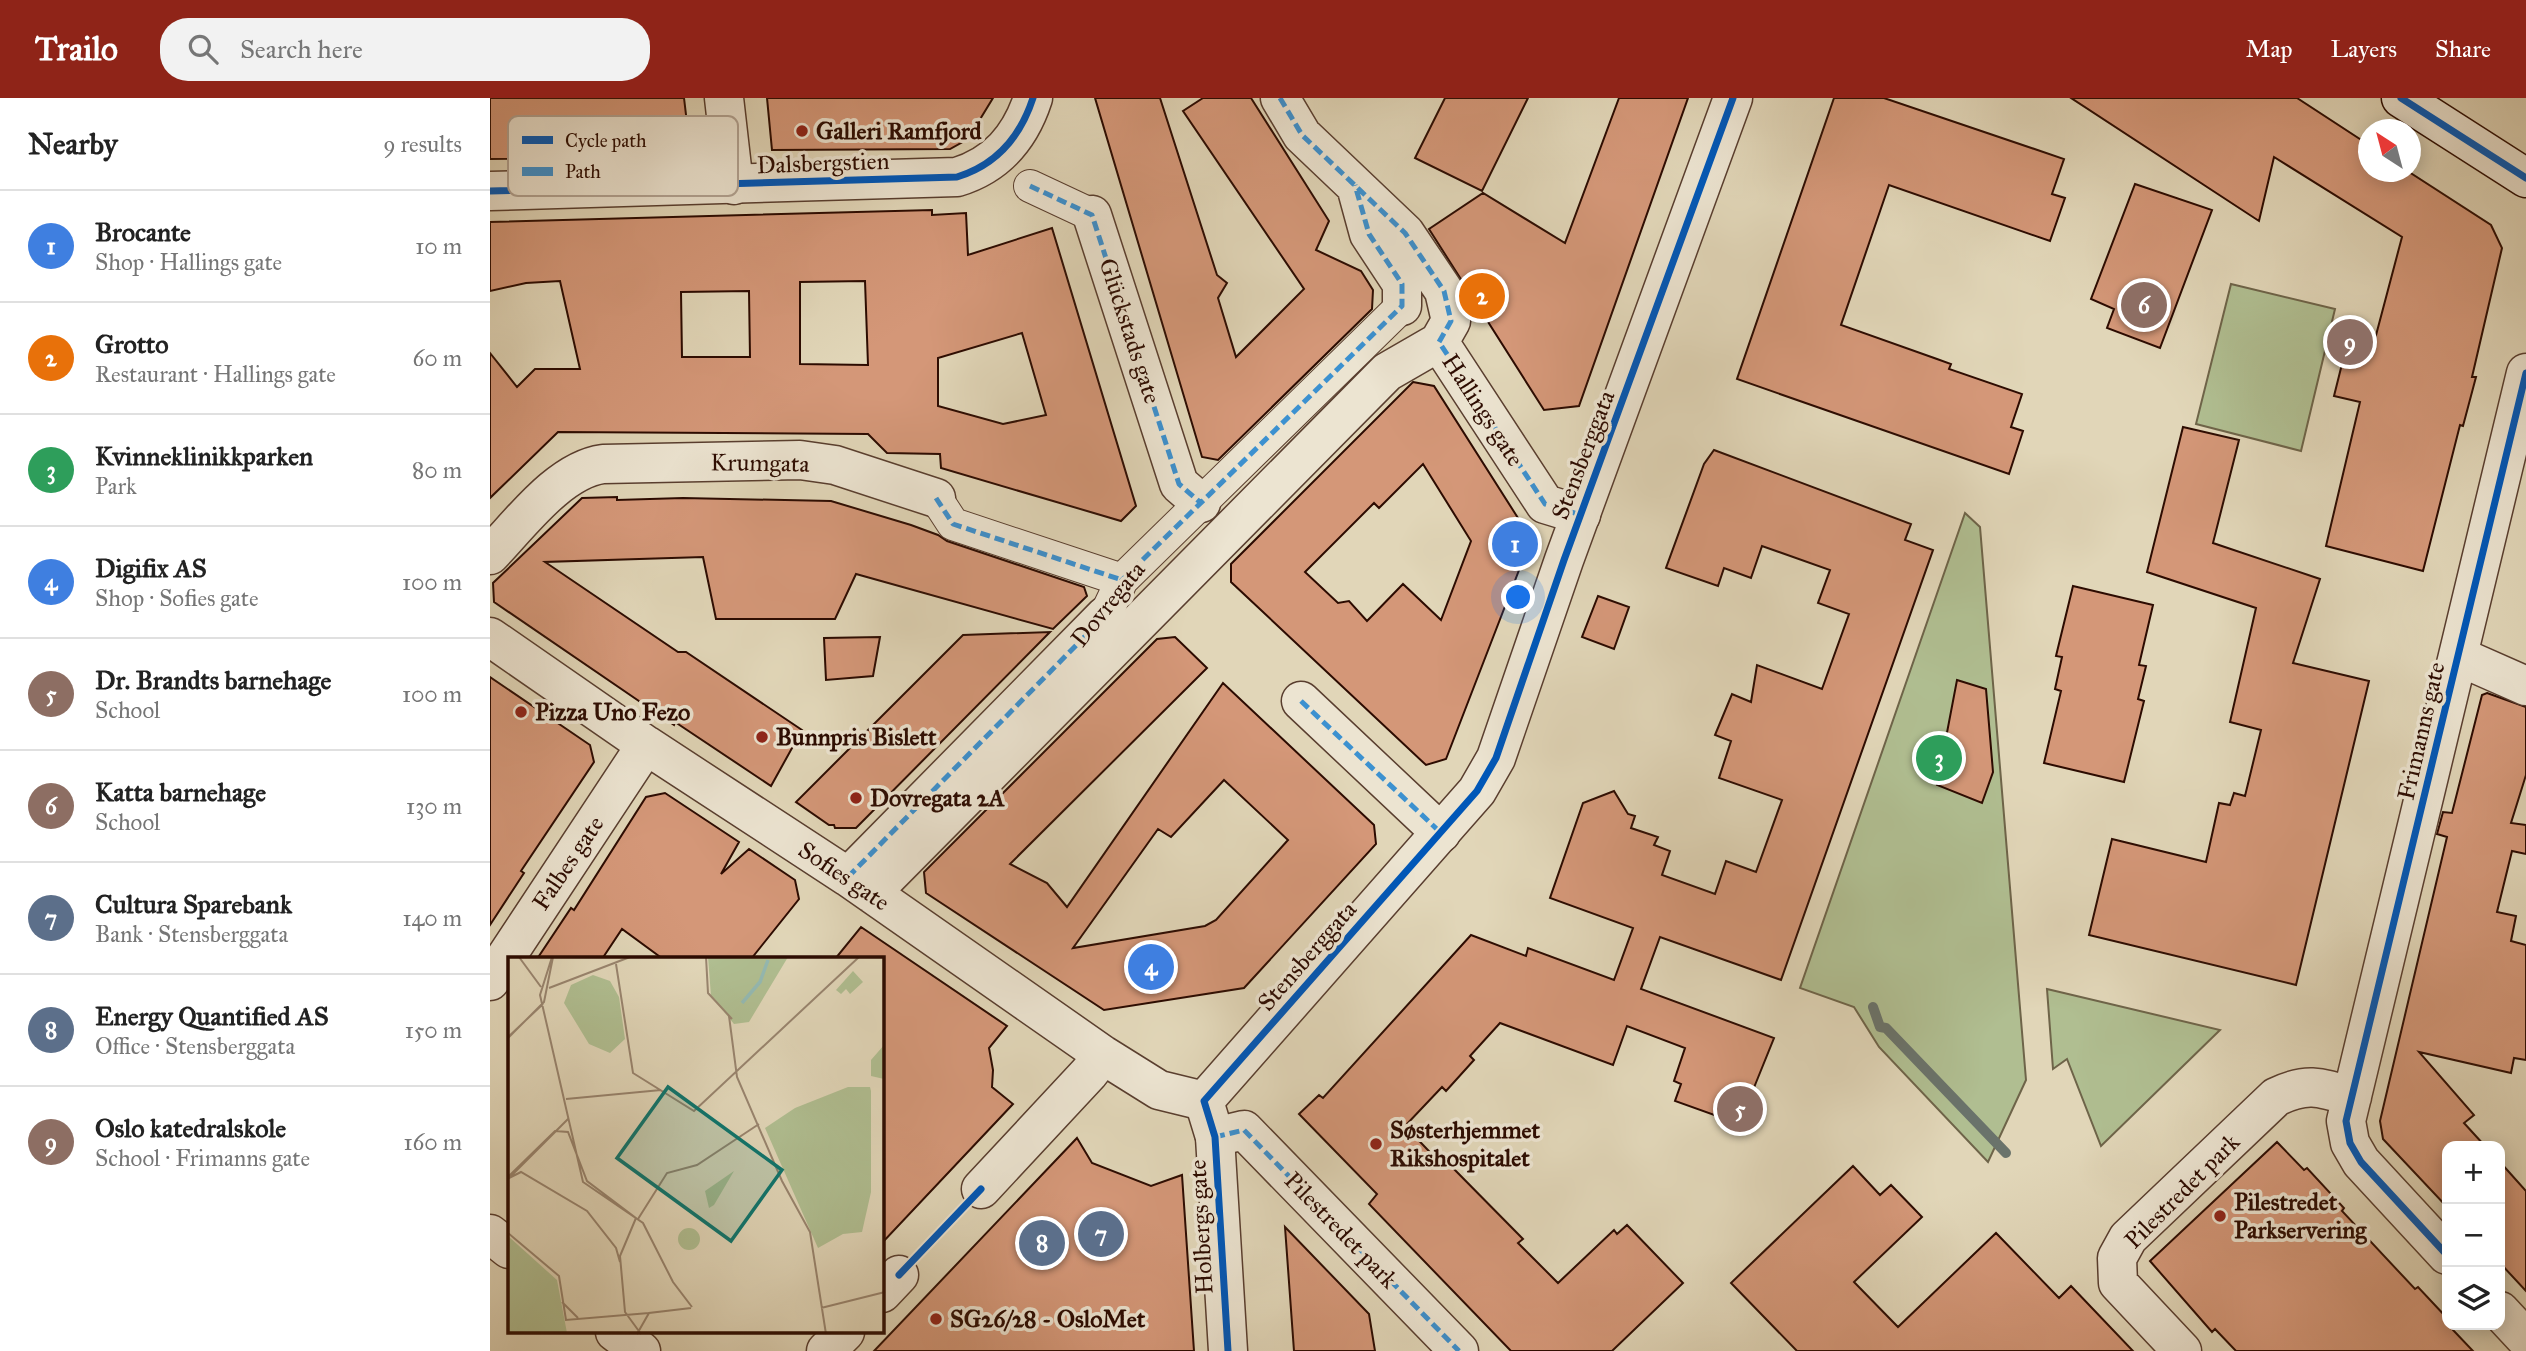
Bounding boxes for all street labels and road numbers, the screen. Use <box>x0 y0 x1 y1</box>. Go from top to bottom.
street label: Dalsbergstien <box>756 146 890 180</box>
street label: Glückstads gate <box>1092 254 1168 408</box>
street label: Hallings gate <box>1435 348 1531 472</box>
street label: Stensberggata <box>1545 385 1622 524</box>
street label: Krumgata <box>710 447 811 479</box>
street label: Dovregata <box>1064 554 1152 653</box>
street label: Frimanns gate <box>2391 659 2451 803</box>
street label: Falbes gate <box>526 810 610 916</box>
street label: Sofies gate <box>793 835 895 917</box>
street label: Stensberggata <box>1251 894 1363 1017</box>
street label: Pilestredet park <box>2118 1127 2246 1255</box>
street label: Holbergs gate <box>1182 1159 1220 1295</box>
street label: Pilestredet park <box>1278 1165 1405 1295</box>

